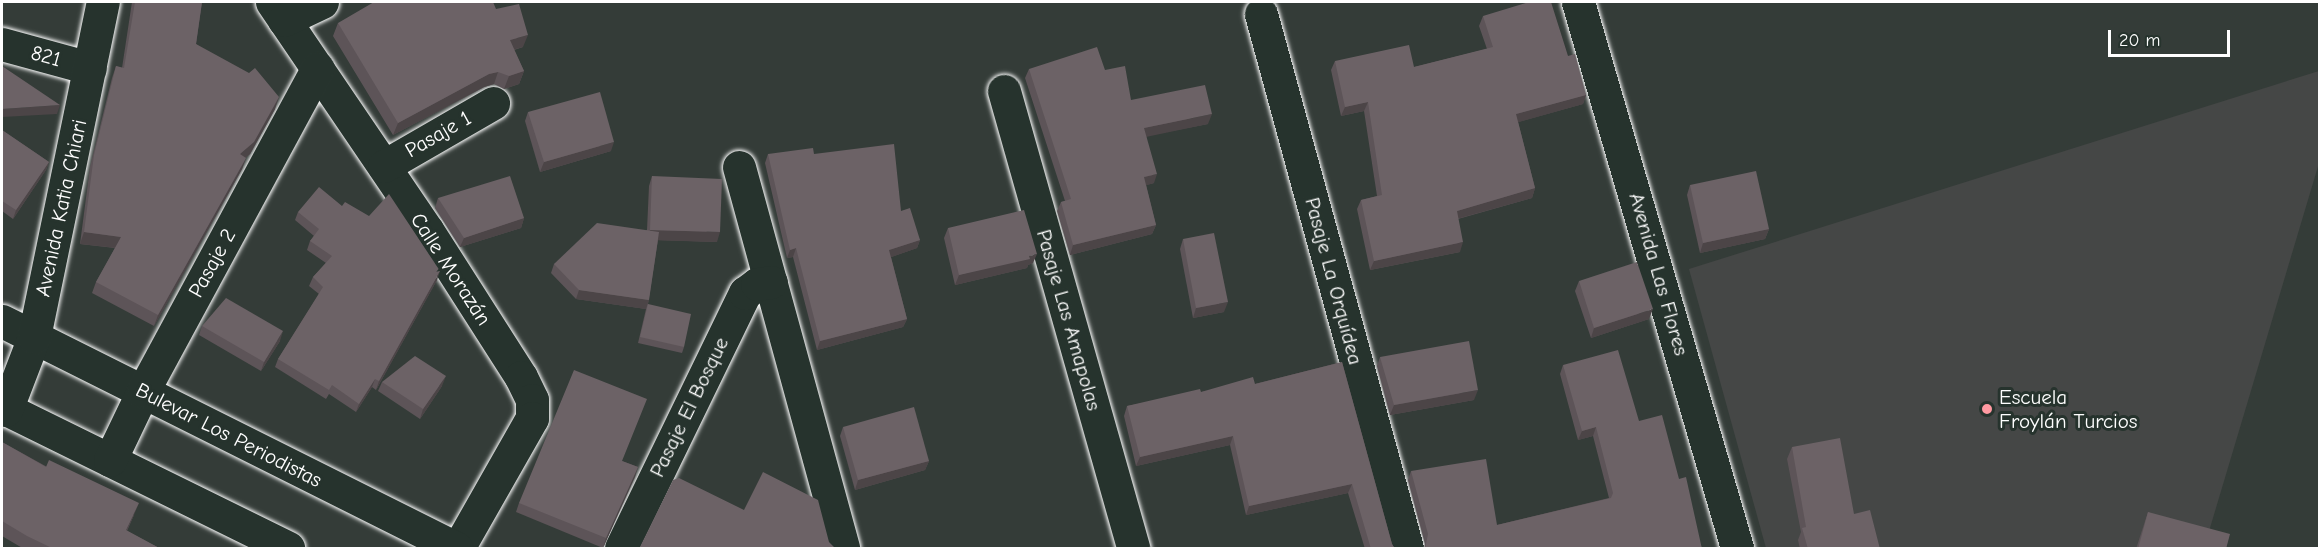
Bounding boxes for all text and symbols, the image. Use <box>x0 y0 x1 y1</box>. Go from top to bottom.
scale bar <box>2111 18 2232 56</box>
text: 20 m <box>2119 30 2160 51</box>
street label: 821 <box>28 40 64 72</box>
street label: Pasaje 1 <box>401 105 475 163</box>
street label: Avenida Katia Chiari <box>30 117 92 299</box>
street label: Avenida Las Flores <box>1624 190 1694 358</box>
street label: Pasaje La Orquídea <box>1300 195 1368 367</box>
street label: Calle Morazán <box>405 208 497 330</box>
street label: Pasaje 2 <box>183 224 241 302</box>
street label: Pasaje Las Amapolas <box>1031 227 1107 413</box>
street label: Pasaje El Bosque <box>644 333 734 481</box>
street label: Bulevar Los Periodistas <box>132 377 326 493</box>
place label: Escuela Froylán Turcios <box>1999 384 2138 434</box>
marker: Escuela Froylán Turcios <box>1980 402 1994 416</box>

